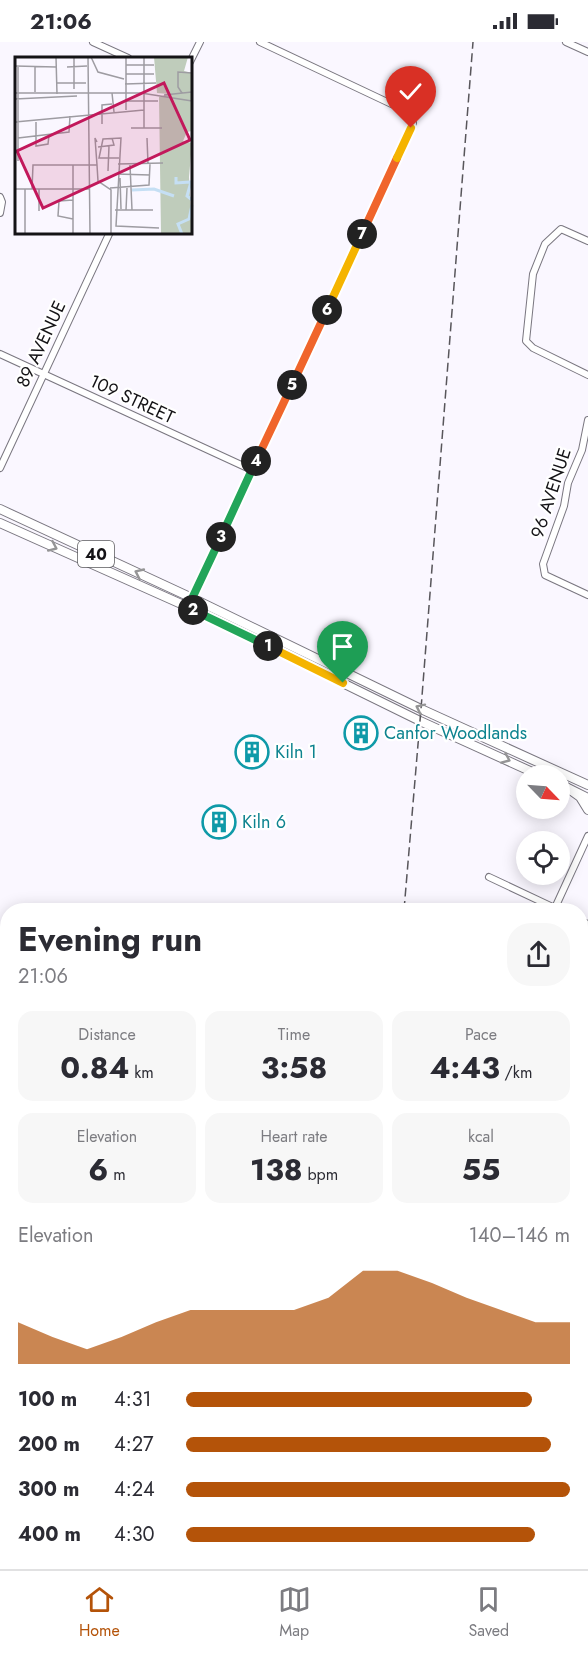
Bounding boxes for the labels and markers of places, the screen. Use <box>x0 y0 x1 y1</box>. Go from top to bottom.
pin <box>385 66 436 128</box>
pin: 7 <box>347 219 377 249</box>
pin: 6 <box>312 295 342 325</box>
pin: 5 <box>277 370 307 400</box>
pin: 4 <box>241 446 271 476</box>
pin: 3 <box>206 522 236 552</box>
pin: 2 <box>178 595 208 625</box>
pin <box>317 621 368 683</box>
pin: 1 <box>253 631 283 661</box>
building icon: Canfor Woodlands <box>343 715 379 751</box>
place label: Canfor Woodlands <box>384 720 527 746</box>
building icon: Kiln 1 <box>234 734 270 770</box>
place label: Kiln 1 <box>275 739 317 765</box>
building icon: Kiln 6 <box>201 804 237 840</box>
place label: Kiln 6 <box>242 809 286 835</box>

